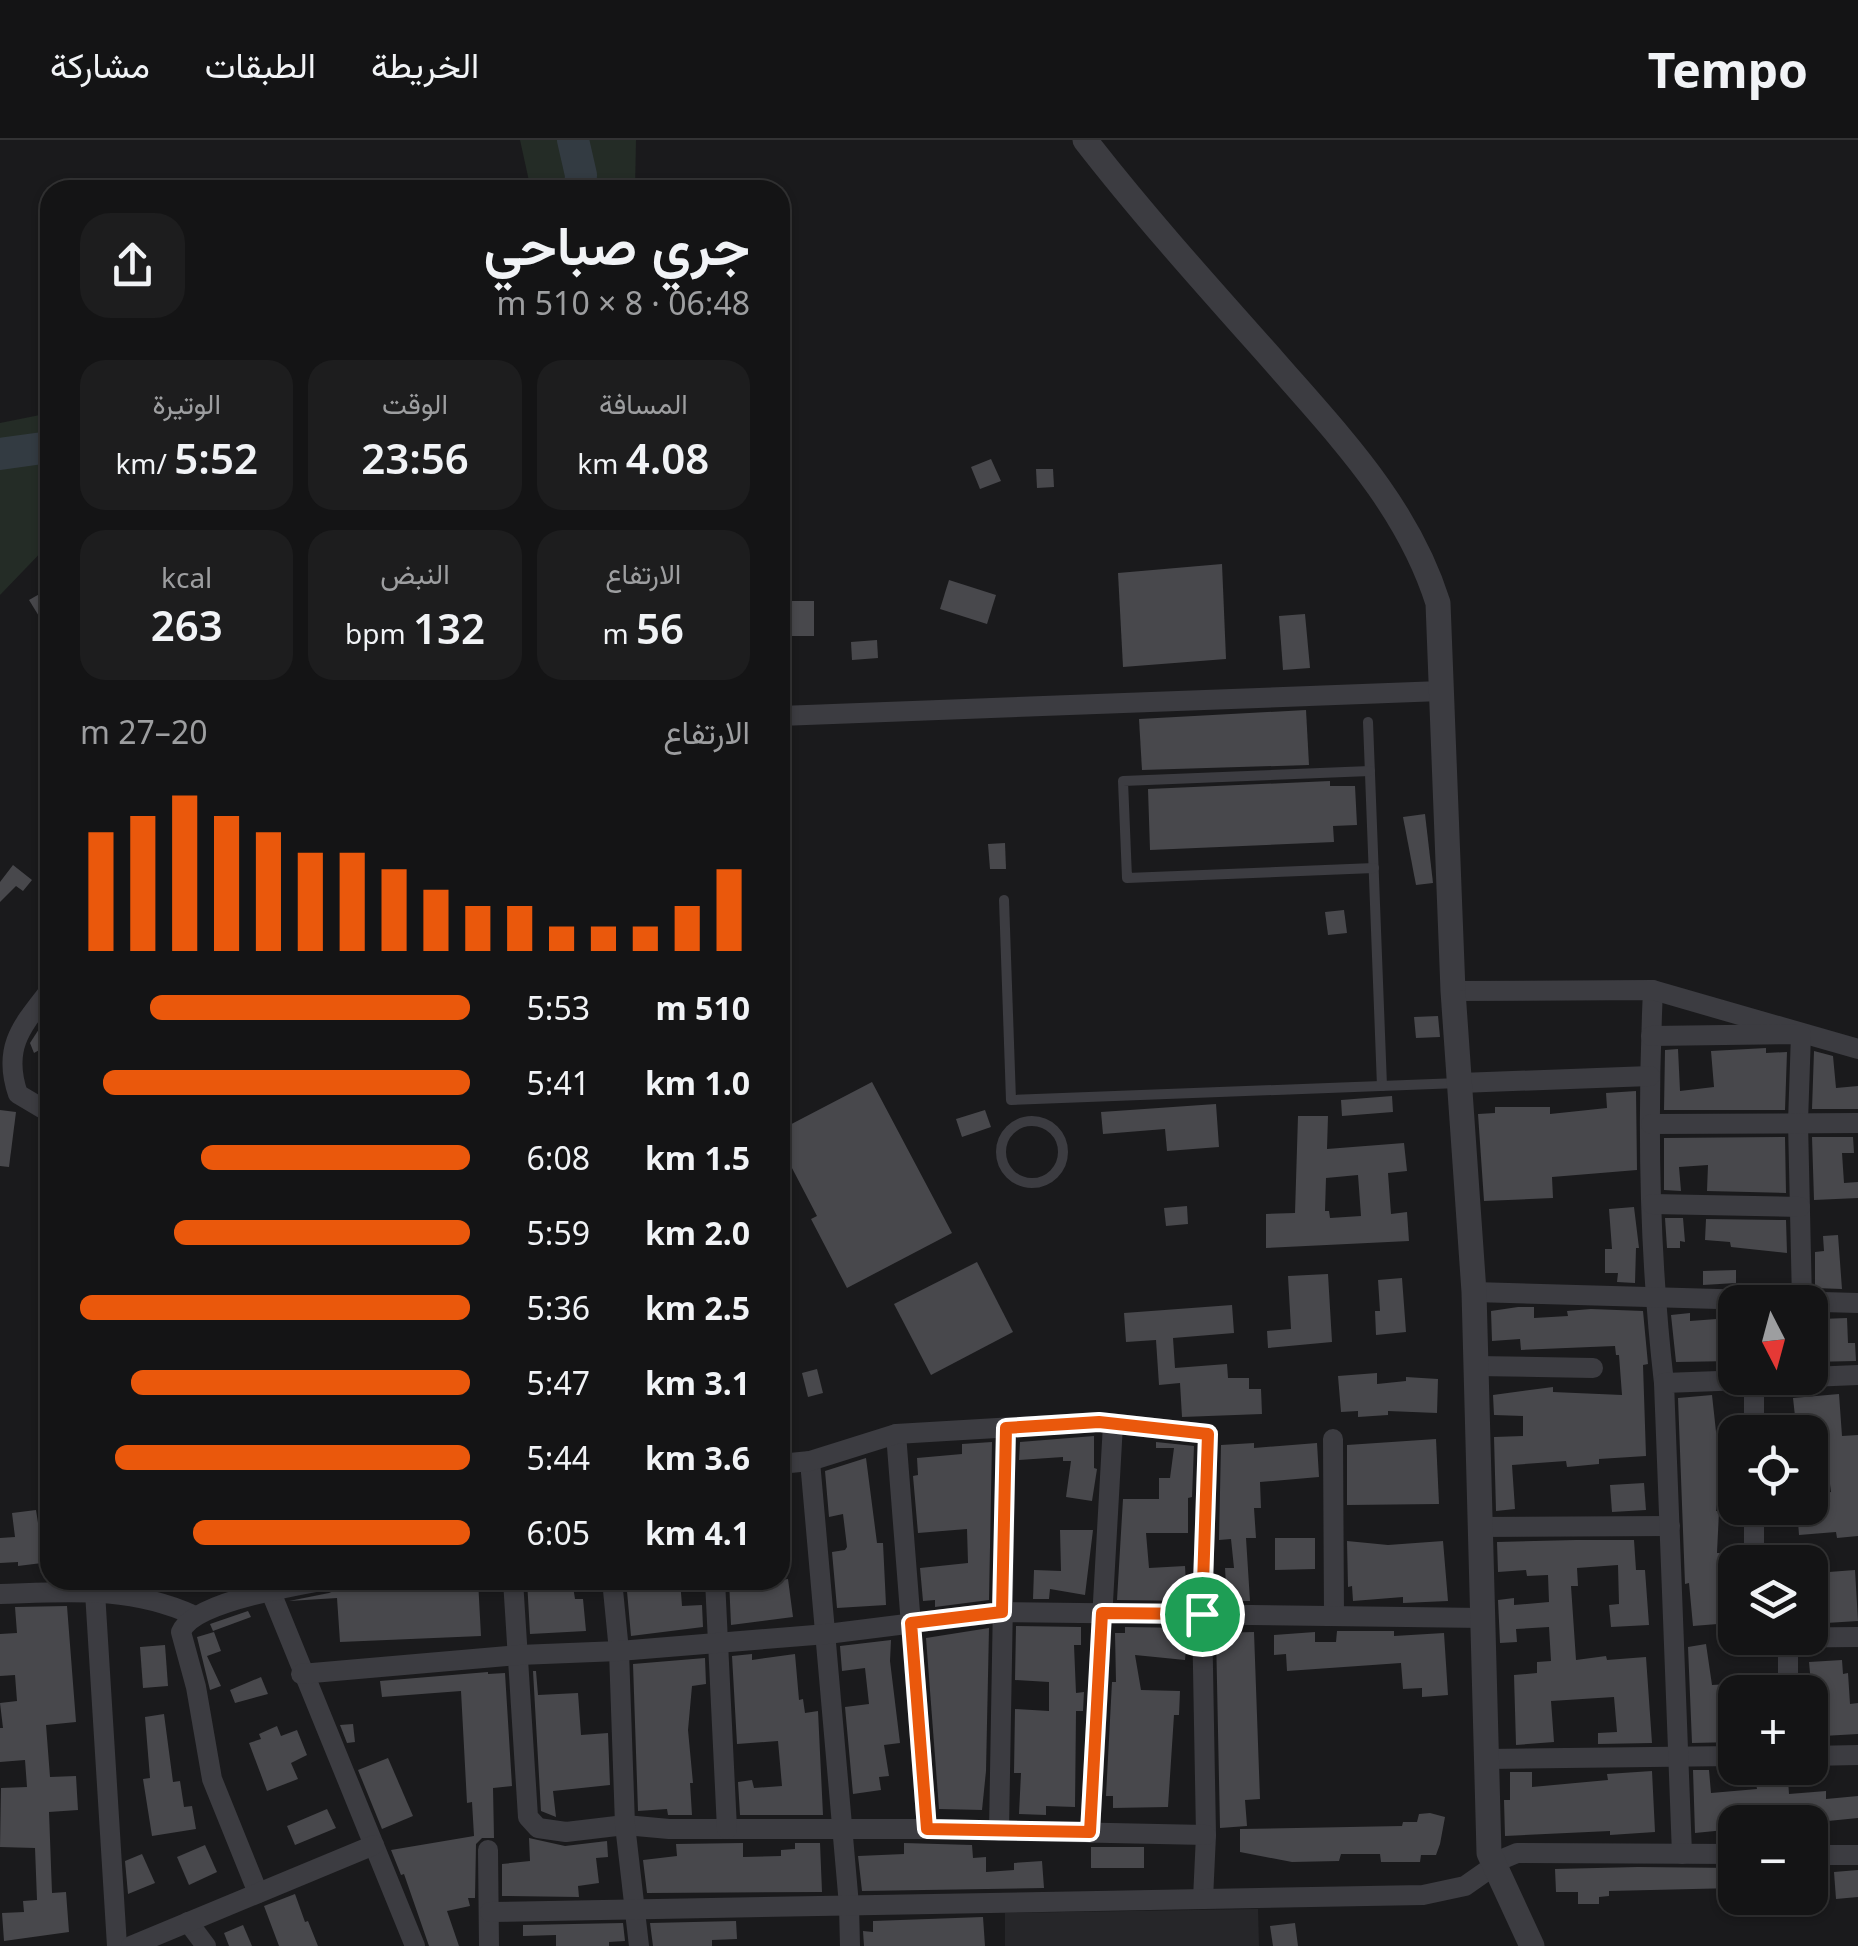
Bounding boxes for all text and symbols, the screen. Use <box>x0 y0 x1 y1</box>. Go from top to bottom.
text: Tempo <box>1648 37 1808 102</box>
text: مشاركة <box>50 41 150 88</box>
text: الطبقات <box>205 41 316 88</box>
text: الخريطة <box>371 41 479 88</box>
text: جري صباحي <box>483 206 750 281</box>
button: share <box>80 213 185 318</box>
text: 06:48 · 8 × 510 m <box>497 281 750 324</box>
text: الوتيرة <box>152 384 221 422</box>
text: الوقت <box>382 384 448 422</box>
text: المسافة <box>599 384 688 422</box>
text: 5:52 <box>174 429 258 486</box>
text: 23:56 <box>361 429 469 486</box>
text: 4.08 <box>626 429 709 486</box>
text: /km <box>115 444 174 482</box>
text: km <box>577 444 626 482</box>
text: النبض <box>380 554 450 592</box>
text: الارتفاع <box>605 554 681 592</box>
text: kcal <box>161 558 212 596</box>
text: 263 <box>151 596 223 653</box>
text: 132 <box>413 599 485 656</box>
text: 56 <box>636 599 684 656</box>
text: bpm <box>345 614 413 652</box>
text: m <box>603 614 636 652</box>
text: 20–27 m <box>80 710 207 753</box>
text: الارتفاع <box>663 710 750 753</box>
text: 5:53 <box>527 986 590 1029</box>
text: 510 m <box>656 986 750 1029</box>
text: 5:41 <box>527 1061 590 1104</box>
text: 1.0 km <box>645 1061 750 1104</box>
text: 6:08 <box>527 1136 590 1179</box>
text: 1.5 km <box>645 1136 750 1179</box>
text: 5:59 <box>527 1211 590 1254</box>
text: 2.0 km <box>645 1211 750 1254</box>
north arrow <box>1718 1285 1828 1395</box>
map controls <box>1718 1285 1828 1915</box>
text: 5:36 <box>527 1286 590 1329</box>
text: 2.5 km <box>645 1286 750 1329</box>
text: 5:47 <box>527 1361 590 1404</box>
text: 3.1 km <box>645 1361 750 1404</box>
button: locate <box>1718 1415 1828 1525</box>
text: 5:44 <box>527 1436 590 1479</box>
text: 3.6 km <box>645 1436 750 1479</box>
text: 6:05 <box>527 1511 590 1554</box>
text: 4.1 km <box>645 1511 750 1554</box>
button: layers <box>1718 1545 1828 1655</box>
pin <box>1160 1572 1245 1657</box>
icon: arrive <box>1175 1587 1230 1642</box>
button: + <box>1718 1675 1828 1785</box>
button: − <box>1718 1805 1828 1915</box>

